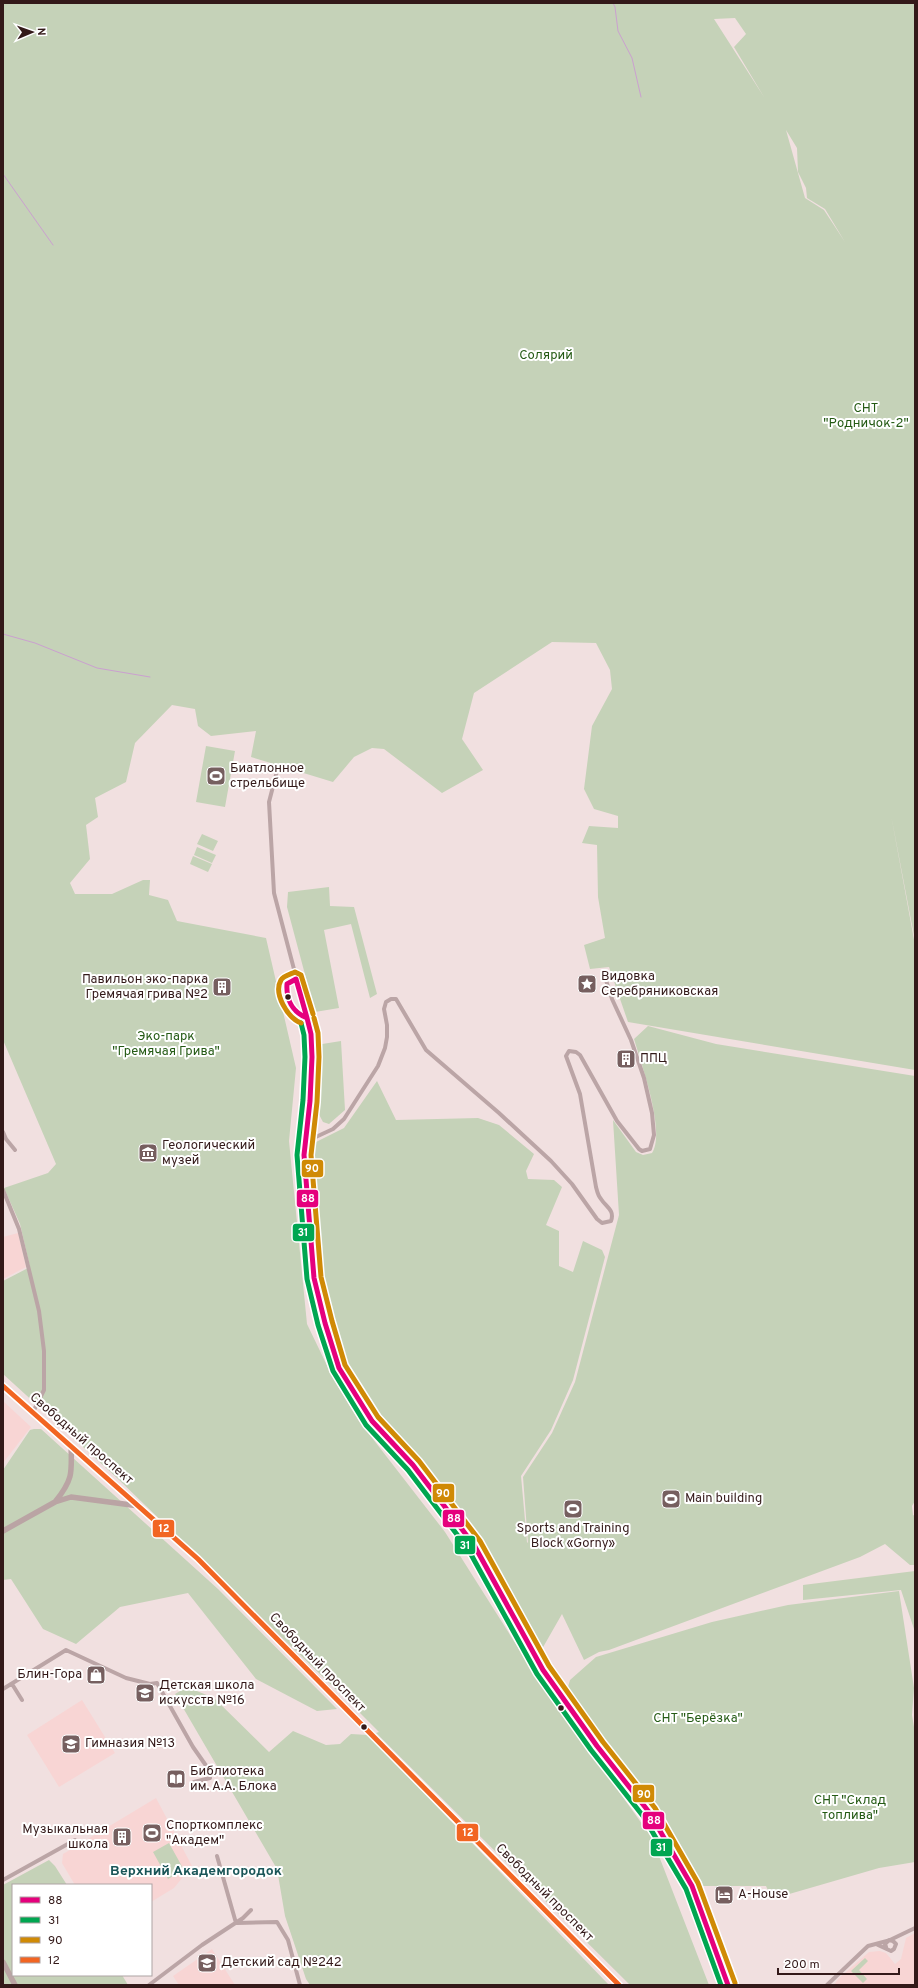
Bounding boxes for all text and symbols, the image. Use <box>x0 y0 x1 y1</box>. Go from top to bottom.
north arrow <box>12 12 52 52</box>
text: N <box>34 27 48 36</box>
park label: Солярий <box>519 348 573 364</box>
park label: СНТ "Родничок-2" <box>823 401 909 432</box>
place label: Биатлонное стрельбище <box>230 761 305 792</box>
sports icon: Биатлонное стрельбище <box>205 765 227 787</box>
place label: Видовка Серебряниковская <box>601 969 718 1000</box>
place label: Павильон эко-парка Гремячая грива №2 <box>82 972 208 1003</box>
place icon: Видовка Серебряниковская <box>576 973 598 995</box>
building icon: Павильон эко-парка Гремячая грива №2 <box>211 976 233 998</box>
unlabelled marker <box>283 992 293 1002</box>
park label: Эко-парк "Гремячая Грива" <box>112 1029 220 1060</box>
building icon: ППЦ <box>615 1048 637 1070</box>
place label: ППЦ <box>640 1051 667 1067</box>
place label: Геологический музей <box>162 1138 255 1169</box>
museum icon: Геологический музей <box>137 1142 159 1164</box>
line badge: 90 <box>301 1159 324 1178</box>
text: 90 <box>305 1162 319 1176</box>
line badge: 88 <box>296 1189 319 1208</box>
text: 88 <box>301 1192 315 1206</box>
line badge: 31 <box>292 1223 315 1242</box>
text: 31 <box>298 1226 308 1240</box>
street label: Свободный проспект <box>26 1390 136 1488</box>
line badge: 90 <box>432 1483 455 1503</box>
text: 90 <box>436 1487 450 1501</box>
sports icon: Main building <box>660 1488 682 1510</box>
place label: Main building <box>685 1491 762 1507</box>
sports icon: Sports and Training Block «Gorny» <box>562 1498 584 1520</box>
line badge: 88 <box>442 1509 465 1528</box>
text: 88 <box>447 1512 461 1526</box>
line badge: 12 <box>152 1519 175 1538</box>
place label: Sports and Training Block «Gorny» <box>517 1521 629 1552</box>
text: 12 <box>158 1522 170 1536</box>
line badge: 31 <box>454 1535 476 1555</box>
text: 31 <box>460 1539 470 1553</box>
street label: Свободный проспект <box>265 1610 369 1716</box>
shop icon: Блин-Гора <box>85 1664 107 1686</box>
place label: Блин-Гора <box>17 1667 82 1683</box>
place label: Детская школа искусств №16 <box>159 1678 254 1709</box>
school or university icon: Детская школа искусств №16 <box>134 1682 156 1704</box>
unlabelled marker <box>556 1703 566 1713</box>
park label: СНТ "Берёзка" <box>653 1711 743 1727</box>
unlabelled marker <box>359 1722 369 1732</box>
school or university icon: Гимназия №13 <box>60 1733 82 1755</box>
place label: Гимназия №13 <box>85 1736 175 1752</box>
place label: Библиотека им. А.А. Блока <box>190 1764 277 1795</box>
library icon: Библиотека им. А.А. Блока <box>165 1768 187 1790</box>
line badge: 90 <box>632 1784 655 1803</box>
text: 90 <box>637 1788 651 1802</box>
park label: СНТ "Склад топлива" <box>814 1793 887 1824</box>
line badge: 88 <box>642 1811 665 1830</box>
text: 88 <box>647 1814 661 1828</box>
place label: Спорткомплекс "Академ" <box>166 1818 263 1849</box>
place label: Музыкальная школа <box>22 1822 108 1853</box>
sports icon: Спорткомплекс "Академ" <box>141 1822 163 1844</box>
line badge: 12 <box>456 1823 479 1842</box>
building icon: Музыкальная школа <box>111 1826 133 1848</box>
text: 12 <box>462 1826 474 1840</box>
line badge: 31 <box>650 1838 673 1857</box>
street label: Свободный проспект <box>492 1841 596 1945</box>
text: 31 <box>656 1841 666 1855</box>
district label: Верхний Академгородок <box>110 1863 282 1880</box>
legend <box>12 1884 152 1976</box>
hotel icon: A-House <box>713 1884 735 1906</box>
place label: A-House <box>738 1887 788 1903</box>
text: 88 <box>48 1893 63 1909</box>
text: 31 <box>48 1913 60 1929</box>
text: 90 <box>48 1933 63 1949</box>
scale bar <box>778 1950 899 1976</box>
school or university icon: Детский сад №242 <box>196 1952 218 1974</box>
text: 12 <box>48 1953 60 1969</box>
place label: Детский сад №242 <box>221 1955 342 1971</box>
text: 200 m <box>784 1957 820 1973</box>

